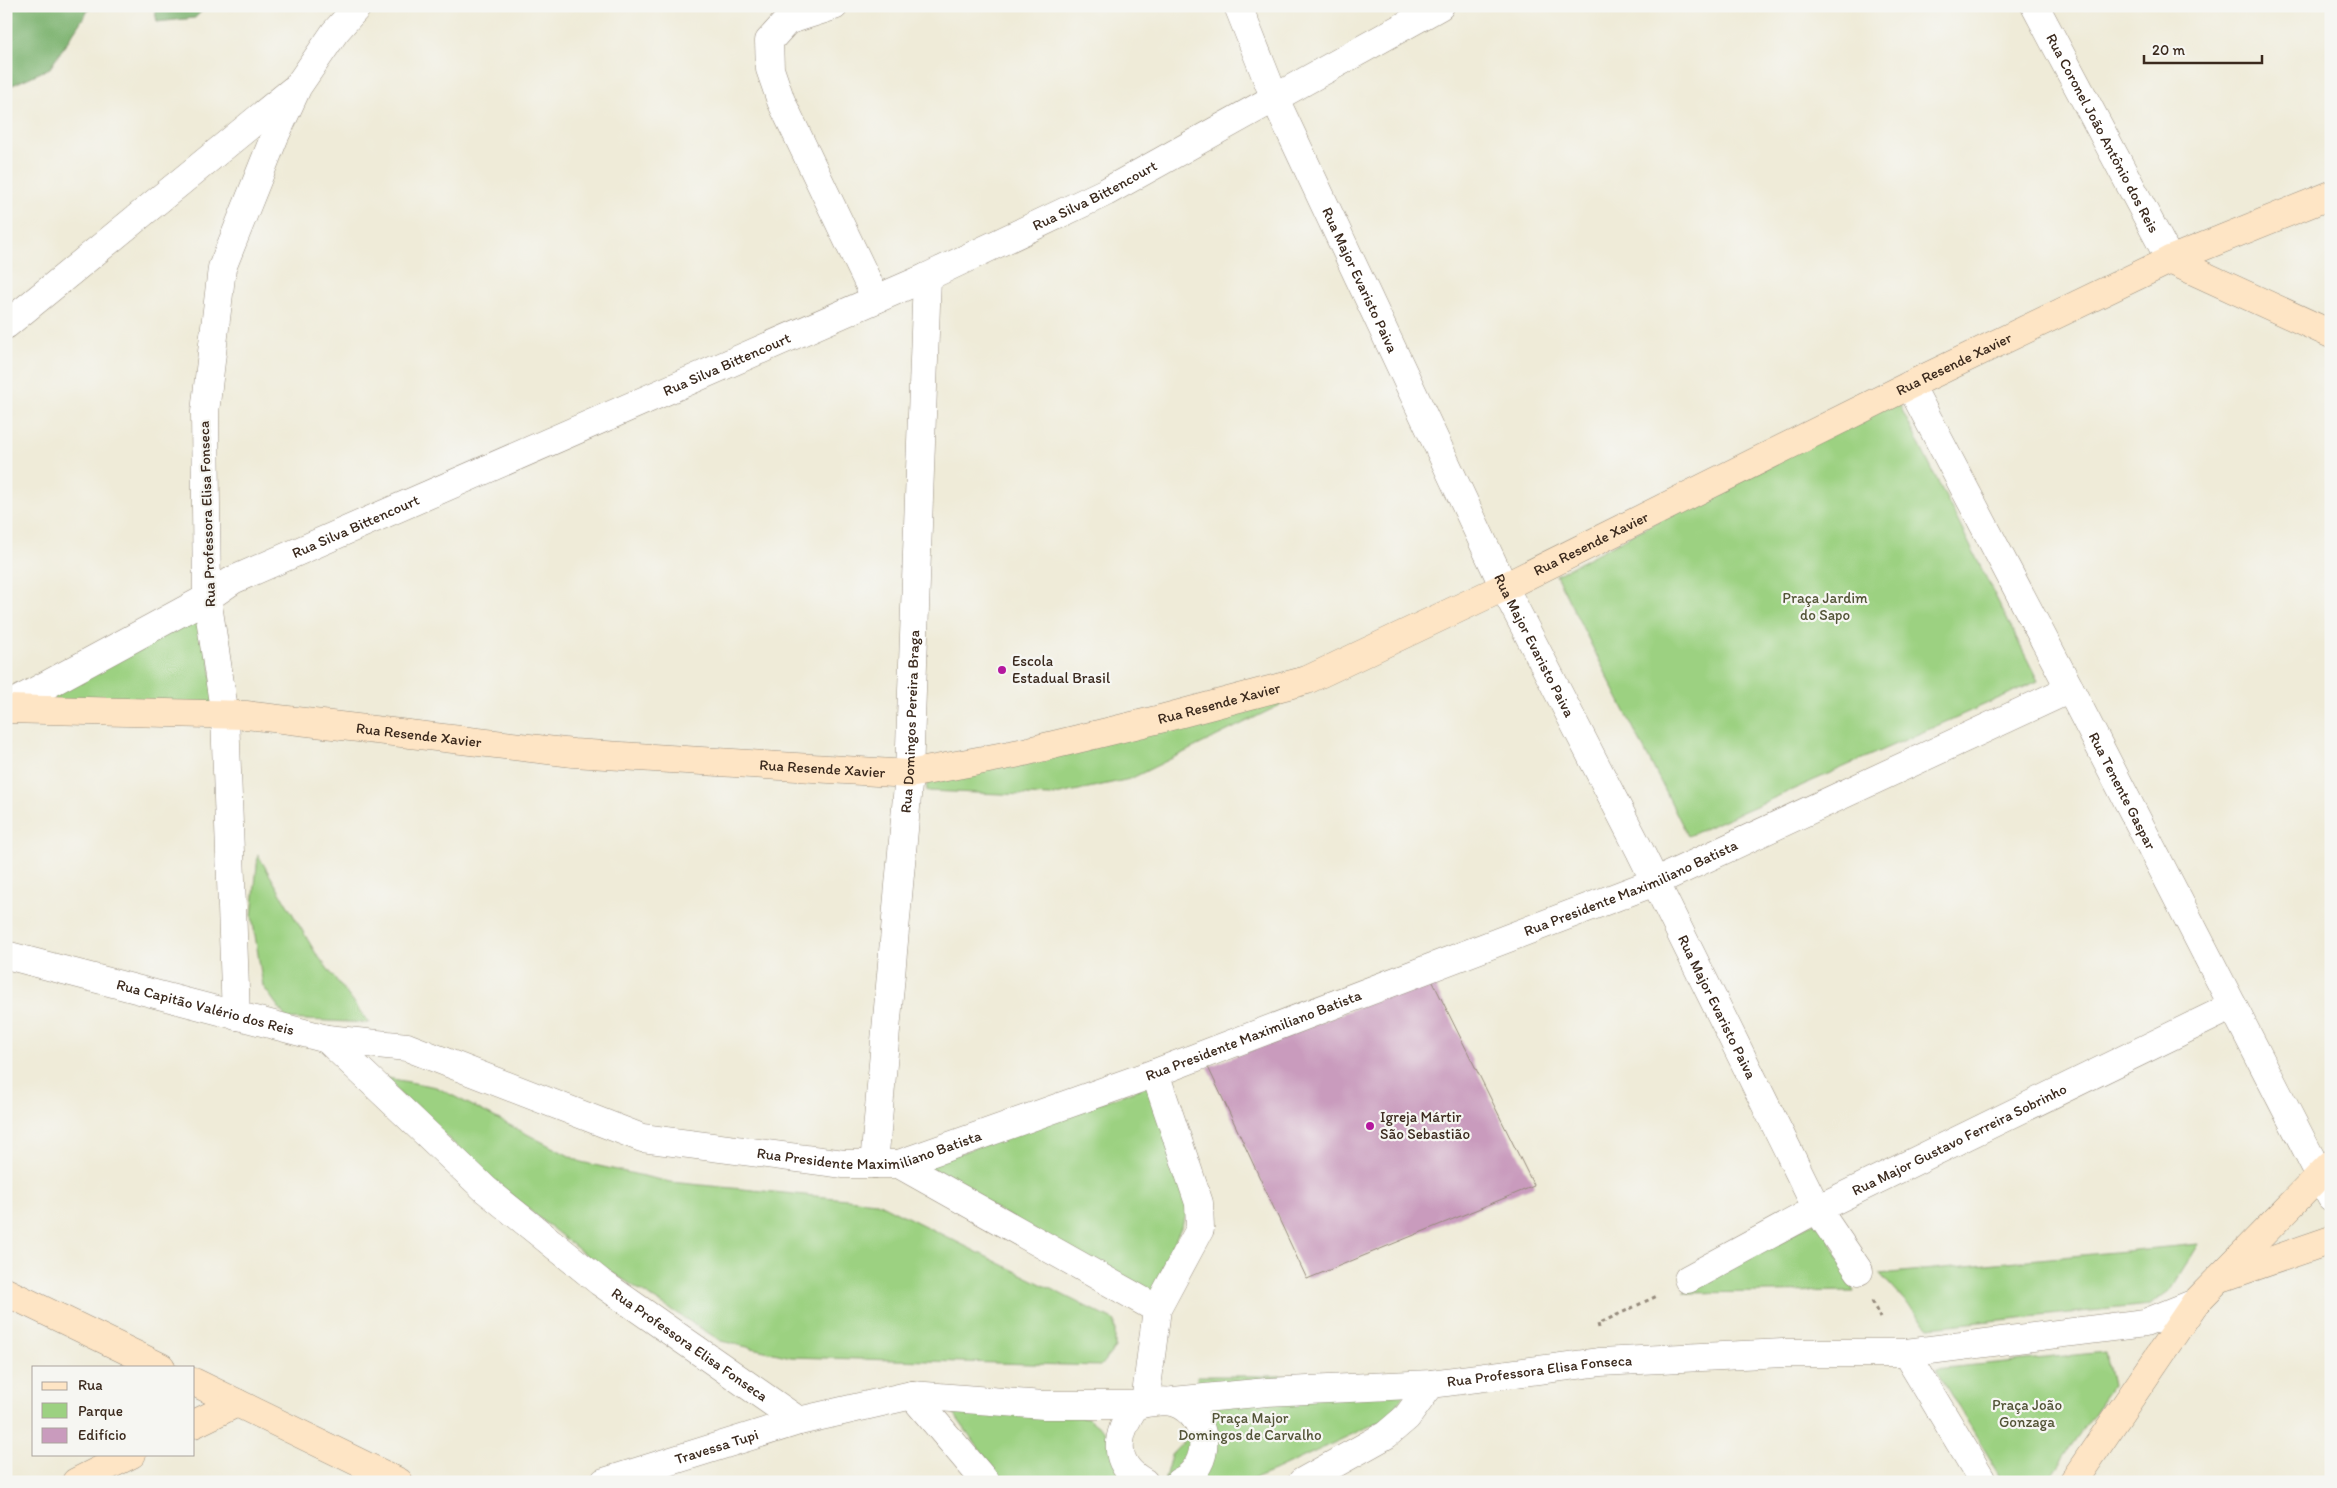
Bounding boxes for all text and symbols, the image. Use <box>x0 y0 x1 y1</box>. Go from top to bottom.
street label: Rua Coronel João Antônio dos Reis <box>2042 30 2163 236</box>
scale bar <box>2144 32 2262 64</box>
text: 20 m <box>2152 41 2186 59</box>
street label: Rua Silva Bittencourt <box>1030 156 1160 235</box>
street label: Rua Major Evaristo Paiva <box>1318 204 1402 356</box>
street label: Rua Resende Xavier <box>1893 328 2015 400</box>
street label: Rua Silva Bittencourt <box>660 329 794 400</box>
street label: Rua Professora Elisa Fonseca <box>195 420 219 607</box>
street label: Rua Silva Bittencourt <box>289 491 422 562</box>
street label: Rua Resende Xavier <box>1530 507 1652 580</box>
street label: Rua Major Evaristo Paiva <box>1490 571 1579 720</box>
park label: Praça Jardim do Sapo <box>1782 589 1868 624</box>
street label: Rua Domingos Pereira Braga <box>897 629 923 814</box>
place label: Escola Estadual Brasil <box>1012 652 1111 687</box>
marker: Escola Estadual Brasil <box>996 664 1008 676</box>
street label: Rua Resende Xavier <box>1156 678 1283 728</box>
street label: Rua Resende Xavier <box>355 719 483 751</box>
street label: Rua Tenente Gaspar <box>2085 729 2160 853</box>
street label: Rua Resende Xavier <box>759 756 886 782</box>
street label: Rua Presidente Maximiliano Batista <box>1521 836 1741 940</box>
street label: Rua Major Evaristo Paiva <box>1674 932 1760 1082</box>
street label: Rua Capitão Valério dos Reis <box>114 975 296 1039</box>
street label: Rua Presidente Maximiliano Batista <box>1143 986 1364 1085</box>
street label: Rua Major Gustavo Ferreira Sobrinho <box>1849 1080 2070 1200</box>
place label: Igreja Mártir São Sebastião <box>1380 1108 1470 1143</box>
marker: Igreja Mártir São Sebastião <box>1364 1120 1376 1132</box>
street label: Rua Presidente Maximiliano Batista <box>756 1126 984 1173</box>
street label: Rua Professora Elisa Fonseca <box>608 1284 772 1406</box>
street label: Rua Professora Elisa Fonseca <box>1446 1351 1633 1391</box>
legend <box>32 1366 195 1456</box>
text: Rua <box>78 1376 103 1394</box>
park label: Praça João Gonzaga <box>1992 1396 2062 1431</box>
text: Parque <box>78 1402 123 1420</box>
park label: Praça Major Domingos de Carvalho <box>1178 1409 1322 1444</box>
street label: Travessa Tupi <box>673 1425 761 1468</box>
text: Edifício <box>78 1426 126 1444</box>

